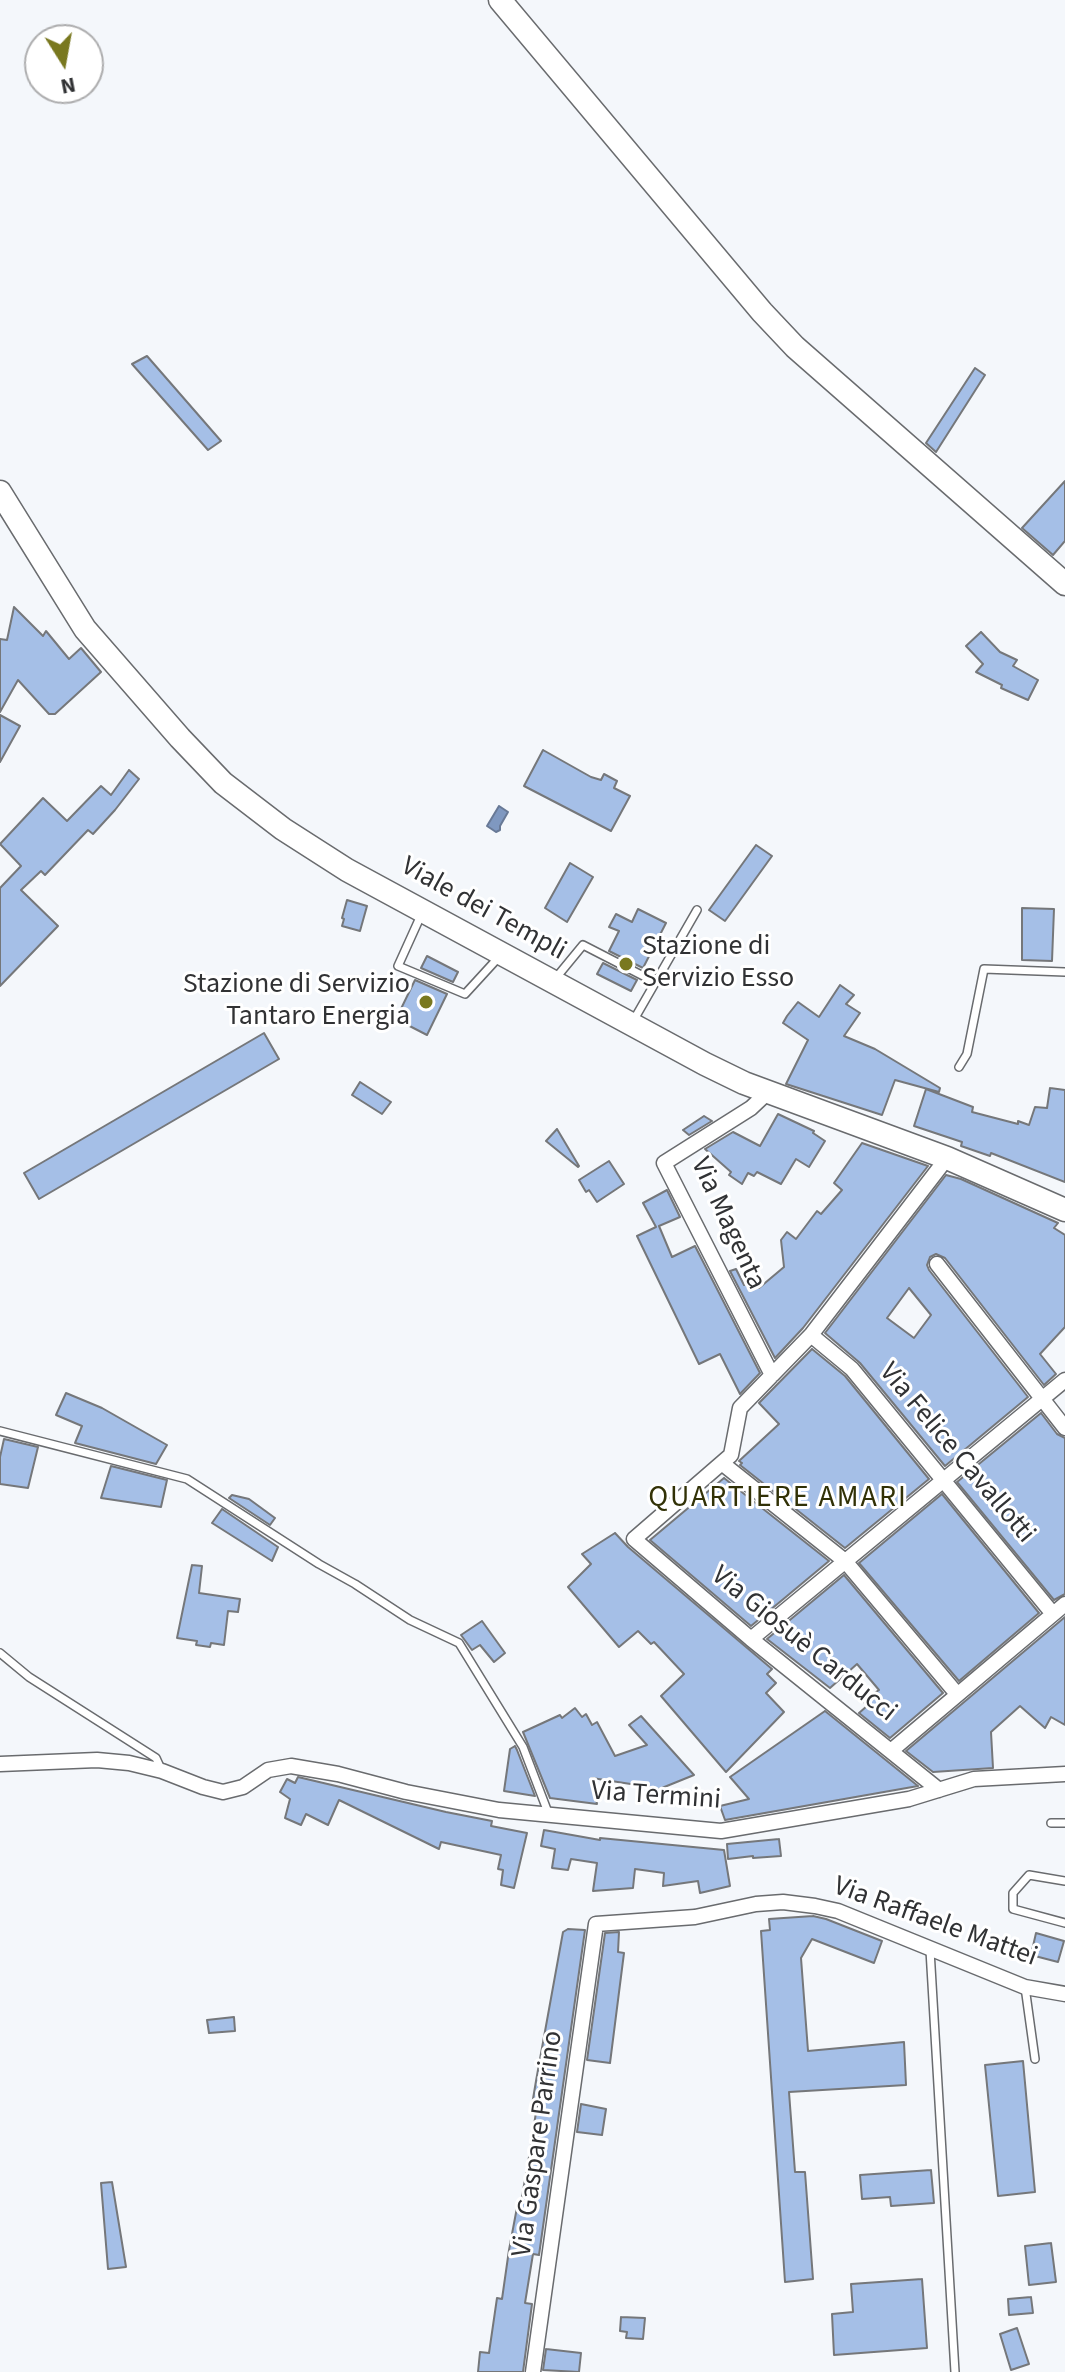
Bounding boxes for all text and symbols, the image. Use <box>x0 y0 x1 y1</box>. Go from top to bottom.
north arrow <box>24 24 104 104</box>
text: N <box>58 68 78 103</box>
street label: Viale dei Templi <box>394 851 572 969</box>
place label: Stazione di Servizio Esso <box>642 931 794 997</box>
marker: Stazione di Servizio Esso <box>617 955 635 973</box>
place label: Stazione di Servizio Tantaro Energia <box>183 969 410 1035</box>
marker: Stazione di Servizio Tantaro Energia <box>417 993 435 1011</box>
street label: Via Magenta <box>682 1153 772 1295</box>
street label: Via Felice Cavallotti <box>871 1357 1041 1551</box>
district label: QUARTIERE AMARI <box>648 1481 908 1517</box>
street label: Via Giosuè Carducci <box>703 1560 903 1730</box>
street label: Via Termini <box>590 1776 722 1818</box>
street label: Via Raffaele Mattei <box>829 1871 1041 1975</box>
street label: Via Gaspare Parrino <box>507 2029 571 2259</box>

